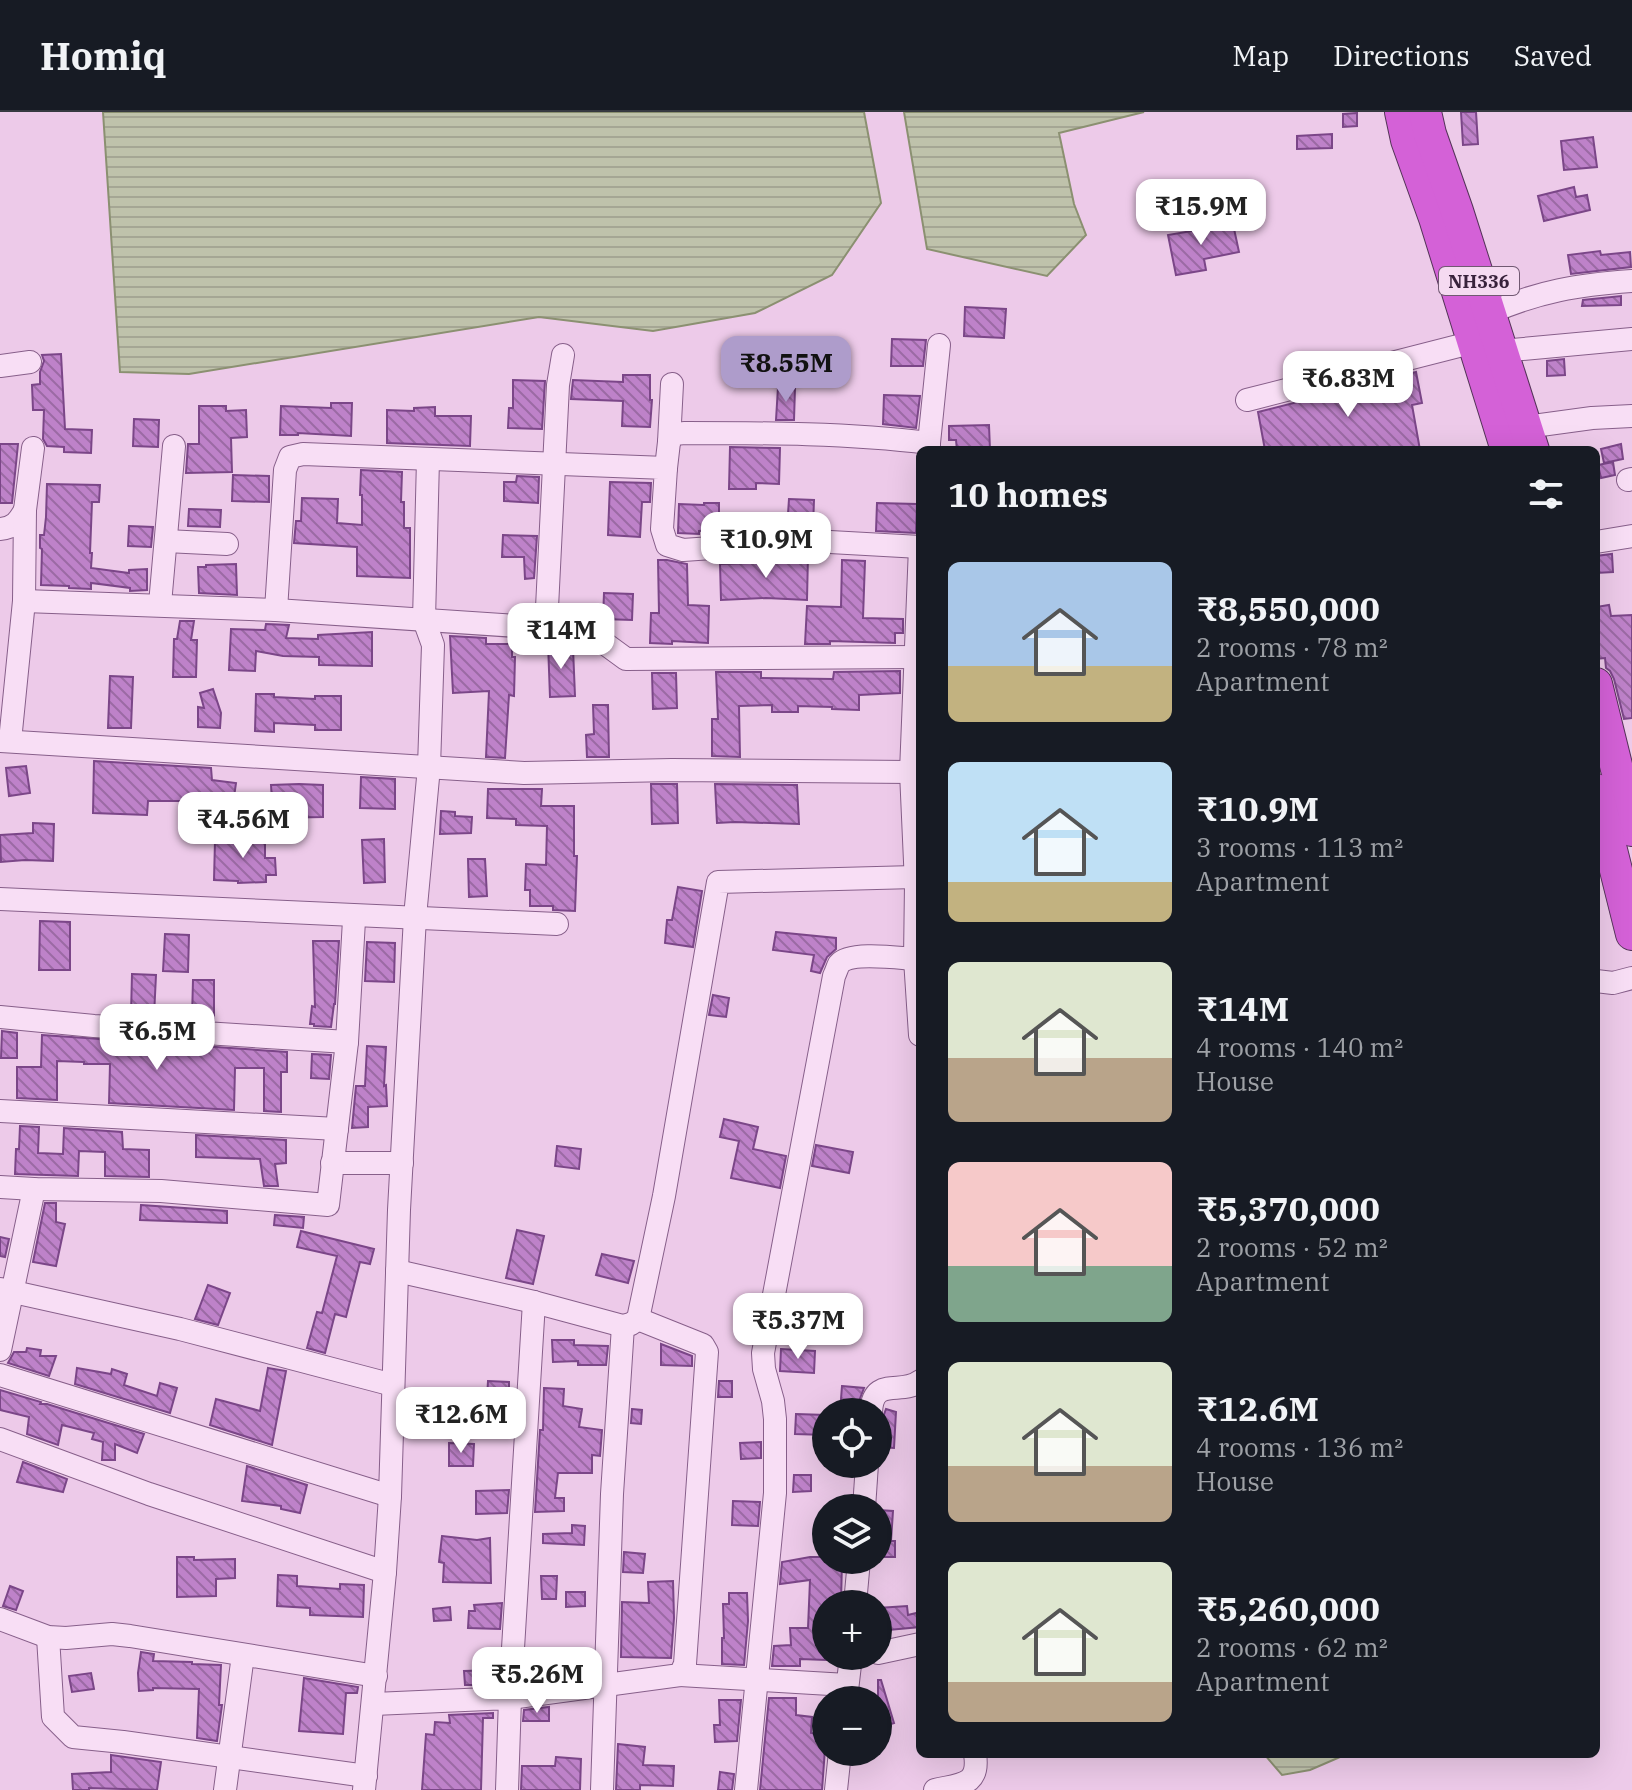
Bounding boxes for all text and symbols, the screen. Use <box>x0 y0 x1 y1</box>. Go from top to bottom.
text: Homiq <box>40 31 166 80</box>
text: Map <box>1232 37 1289 74</box>
text: Directions <box>1333 37 1470 74</box>
text: Saved <box>1514 37 1592 74</box>
pin: ₹15.9M <box>1136 179 1266 247</box>
text: ₹15.9M <box>1154 188 1248 222</box>
road number: NH336 <box>1439 267 1519 295</box>
pin: ₹8.55M <box>721 336 851 404</box>
text: ₹8.55M <box>739 345 833 379</box>
pin: ₹6.83M <box>1283 351 1413 419</box>
text: ₹6.83M <box>1301 360 1395 394</box>
text: 10 homes <box>948 472 1108 516</box>
icon: filters <box>1524 472 1568 516</box>
pin: ₹10.9M <box>701 512 831 580</box>
text: ₹10.9M <box>719 521 813 555</box>
text: ₹8,550,000 <box>1196 586 1380 630</box>
icon: home <box>1012 594 1108 690</box>
pin: ₹14M <box>514 603 608 671</box>
text: ₹14M <box>525 612 597 646</box>
text: 2 rooms · 78 m² <box>1196 630 1388 664</box>
text: Apartment <box>1196 664 1329 698</box>
text: ₹10.9M <box>1196 786 1319 830</box>
pin: ₹4.56M <box>178 792 308 860</box>
icon: home <box>1012 794 1108 890</box>
text: ₹4.56M <box>196 801 290 835</box>
text: 3 rooms · 113 m² <box>1196 830 1403 864</box>
text: Apartment <box>1196 864 1329 898</box>
text: ₹14M <box>1196 986 1289 1030</box>
icon: home <box>1012 994 1108 1090</box>
pin: ₹6.5M <box>101 1004 213 1072</box>
text: ₹6.5M <box>118 1013 196 1047</box>
text: 4 rooms · 140 m² <box>1196 1030 1403 1064</box>
text: House <box>1196 1064 1274 1098</box>
text: ₹5,370,000 <box>1196 1186 1380 1230</box>
icon: home <box>1012 1194 1108 1290</box>
text: 2 rooms · 52 m² <box>1196 1230 1388 1264</box>
text: Apartment <box>1196 1264 1329 1298</box>
pin: ₹5.37M <box>733 1293 863 1361</box>
text: ₹5.37M <box>751 1302 845 1336</box>
text: ₹12.6M <box>1196 1386 1319 1430</box>
pin: ₹12.6M <box>396 1387 526 1455</box>
icon: home <box>1012 1394 1108 1490</box>
text: ₹12.6M <box>414 1396 508 1430</box>
map controls <box>812 1398 892 1766</box>
button: locate <box>812 1398 892 1478</box>
text: 4 rooms · 136 m² <box>1196 1430 1403 1464</box>
text: House <box>1196 1464 1274 1498</box>
button: layers <box>812 1494 892 1574</box>
text: ₹5,260,000 <box>1196 1586 1380 1630</box>
button: + <box>812 1590 892 1670</box>
icon: home <box>1012 1594 1108 1690</box>
text: 2 rooms · 62 m² <box>1196 1630 1388 1664</box>
pin: ₹5.26M <box>472 1647 602 1715</box>
text: ₹5.26M <box>490 1656 584 1690</box>
text: Apartment <box>1196 1664 1329 1698</box>
button: − <box>812 1686 892 1766</box>

